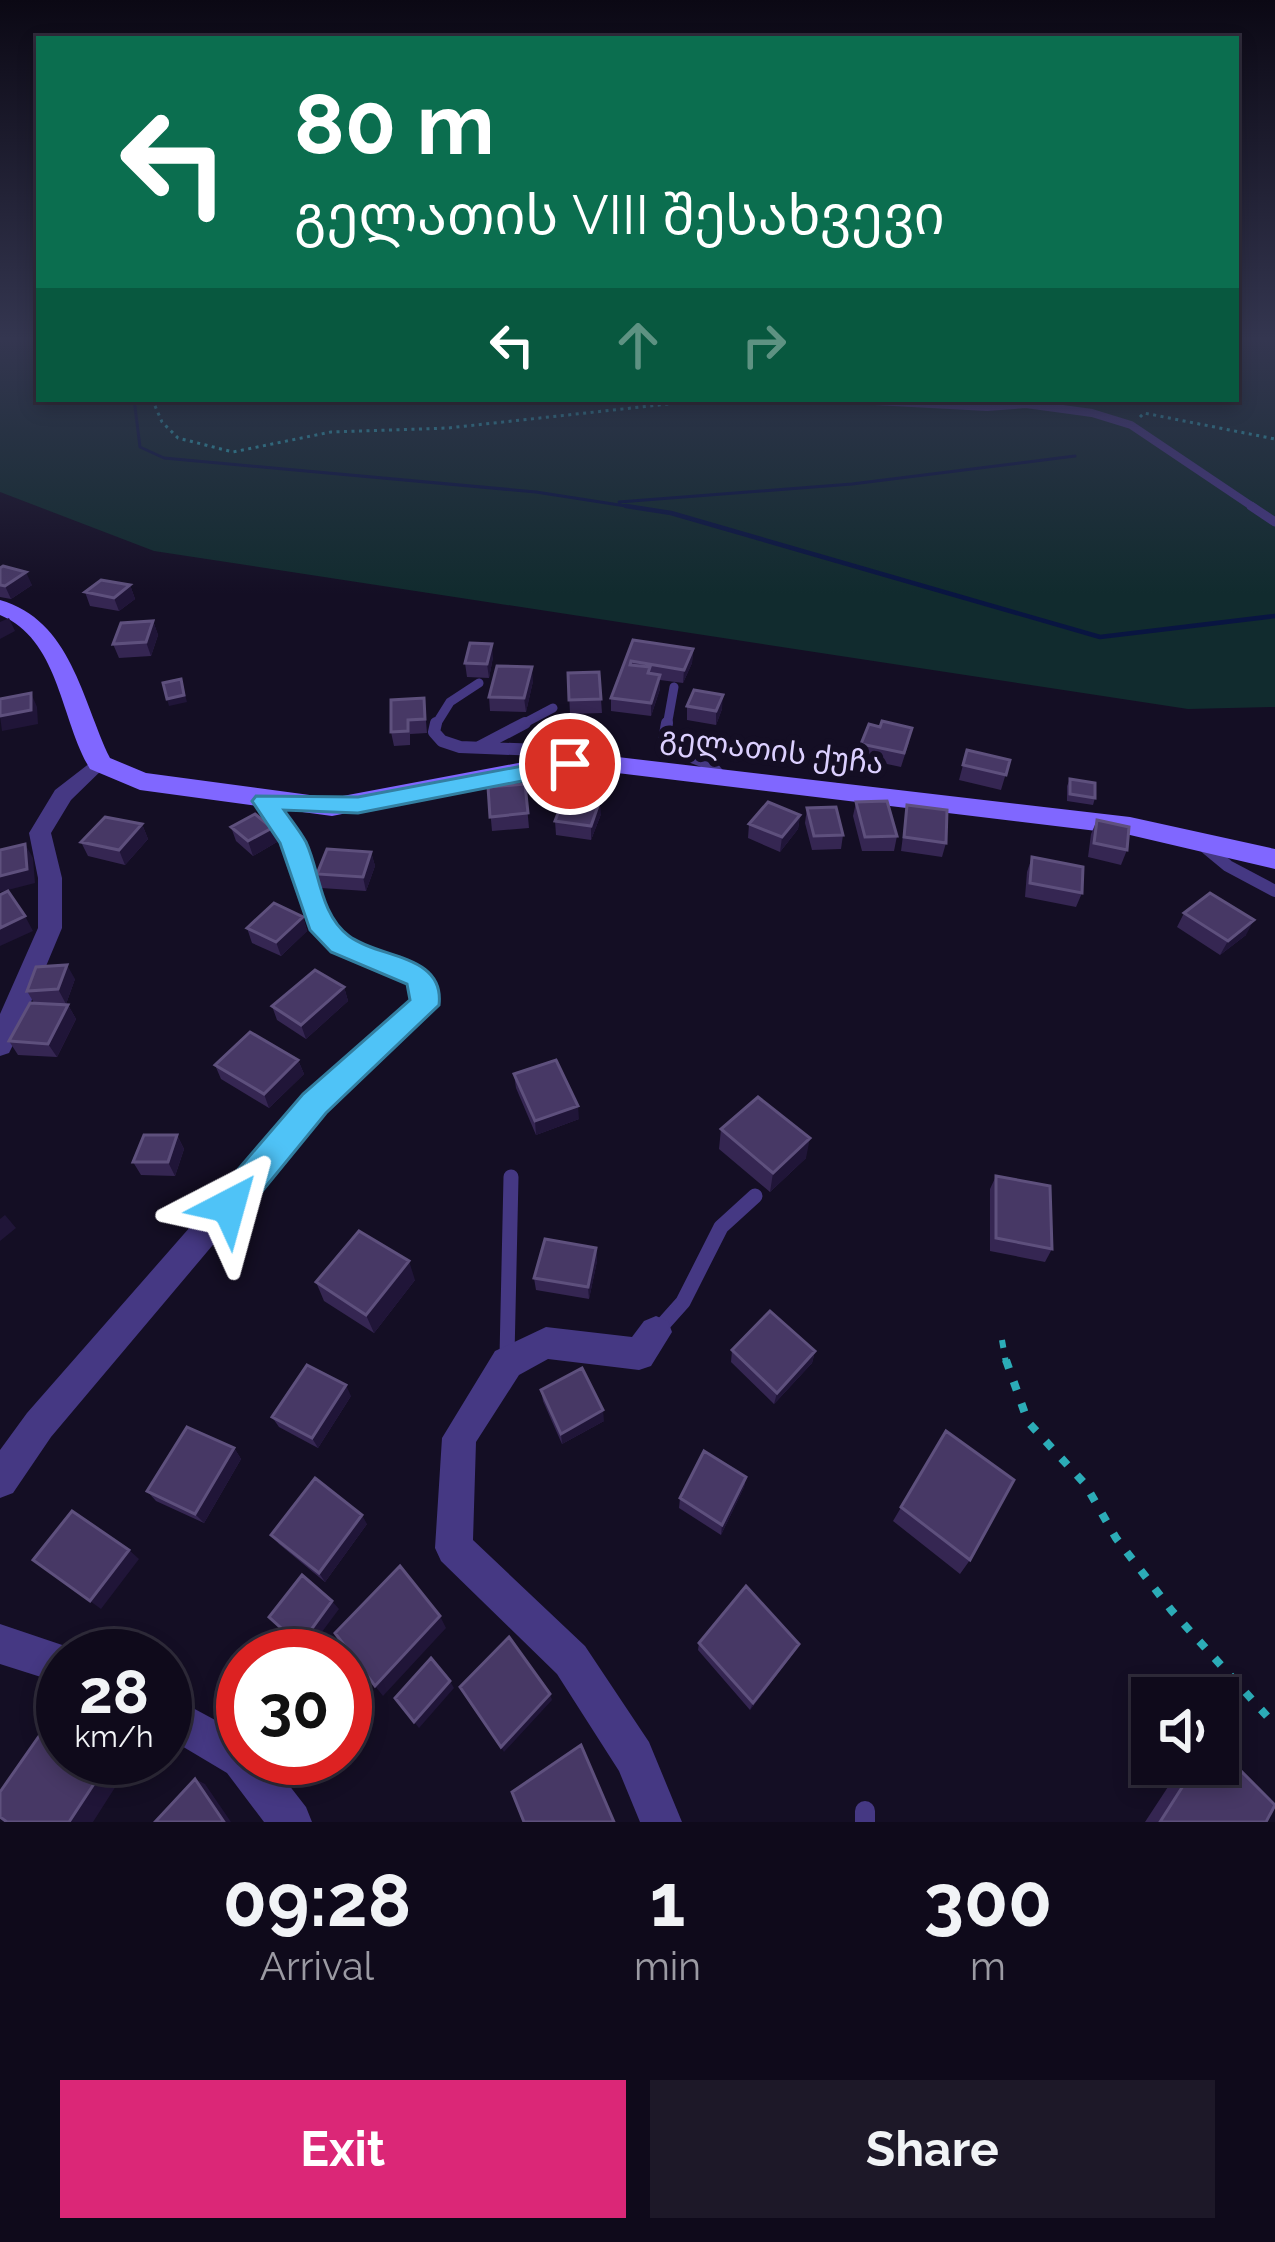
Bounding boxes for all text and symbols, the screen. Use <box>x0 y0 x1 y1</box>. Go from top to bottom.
text: 80 m <box>294 75 495 174</box>
icon: left <box>96 84 252 240</box>
text: გელათის VIII შესახვევი <box>294 183 945 247</box>
icon: left <box>479 312 545 378</box>
icon: ahead <box>605 312 671 378</box>
icon: right <box>731 312 797 378</box>
pin <box>519 713 621 815</box>
street label: გელათის ქუჩა <box>658 719 886 782</box>
icon: arrive <box>537 731 603 797</box>
position arrow <box>166 1143 292 1269</box>
speed limit sign: 30 <box>216 1629 372 1785</box>
text: 28 <box>79 1657 149 1727</box>
map controls <box>1131 1677 1239 1785</box>
button: sound <box>1131 1677 1239 1785</box>
text: km/h <box>74 1719 154 1754</box>
text: 09:28 <box>223 1858 411 1943</box>
text: 1 <box>650 1858 685 1943</box>
text: 300 <box>924 1858 1052 1943</box>
text: Arrival <box>260 1943 374 1989</box>
text: min <box>634 1943 701 1989</box>
text: m <box>970 1943 1006 1989</box>
button: Exit <box>60 2080 626 2218</box>
button: Share <box>650 2080 1215 2218</box>

